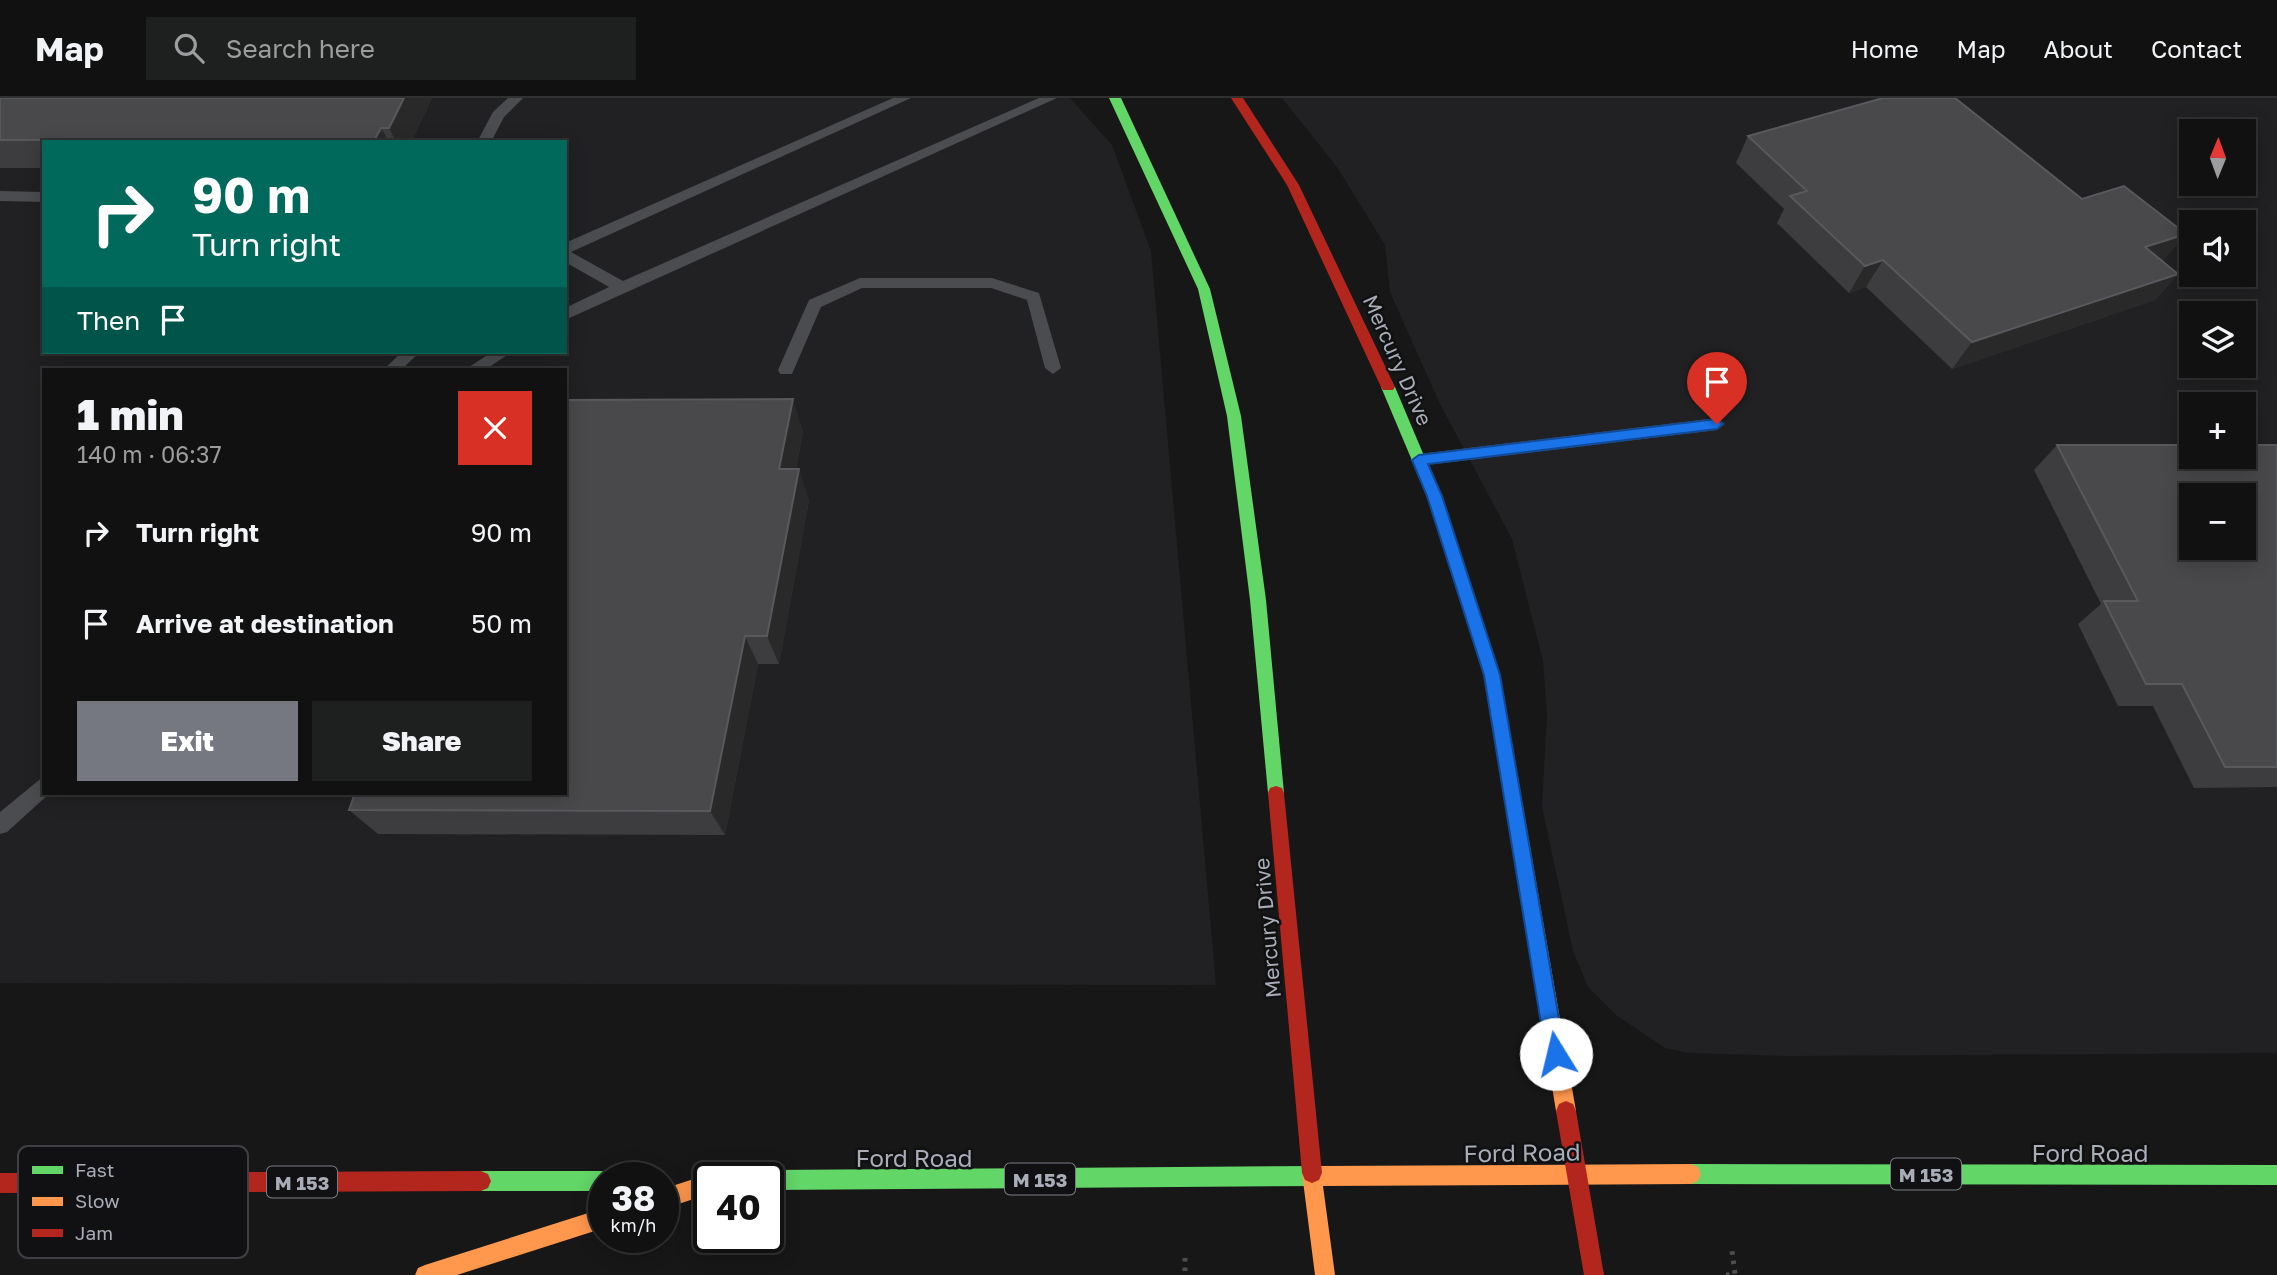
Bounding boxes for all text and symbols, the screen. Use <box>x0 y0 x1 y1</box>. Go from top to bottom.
search box <box>146 17 636 80</box>
text: Map <box>35 29 104 68</box>
icon: search <box>170 29 208 67</box>
text: Search here <box>226 33 375 64</box>
text: Home <box>1851 34 1919 63</box>
text: Map <box>1957 34 2006 63</box>
text: About <box>2044 34 2113 63</box>
text: Contact <box>2151 34 2242 63</box>
north arrow <box>2179 119 2256 196</box>
map controls <box>2179 119 2256 560</box>
text: 90 m <box>192 165 310 224</box>
icon: right <box>77 168 168 259</box>
button: sound <box>2179 210 2256 287</box>
text: Turn right <box>192 225 341 263</box>
street label: Mercury Drive <box>1358 291 1438 429</box>
icon: arrive <box>154 301 192 339</box>
button: layers <box>2179 301 2256 378</box>
text: Then <box>77 305 140 336</box>
pin <box>1687 352 1747 424</box>
icon: arrive <box>1698 363 1736 401</box>
text: 1 min <box>77 389 184 439</box>
button: close <box>458 391 532 465</box>
button: + <box>2179 392 2256 469</box>
text: 140 m · 06:37 <box>77 440 222 468</box>
button: − <box>2179 483 2256 560</box>
icon: right <box>77 514 115 552</box>
text: Turn right <box>136 517 259 548</box>
text: 90 m <box>471 517 532 548</box>
icon: arrive <box>77 605 115 643</box>
text: Arrive at destination <box>136 608 394 639</box>
text: 50 m <box>471 608 532 639</box>
button: Exit <box>77 701 298 781</box>
button: Share <box>312 701 532 781</box>
street label: Mercury Drive <box>1248 857 1286 999</box>
position arrow <box>1519 1017 1593 1091</box>
street label: Ford Road <box>1463 1136 1581 1168</box>
street label: Ford Road <box>2031 1138 2149 1167</box>
street label: Ford Road <box>855 1143 973 1172</box>
legend <box>18 1146 248 1258</box>
text: Fast <box>75 1158 114 1181</box>
road number: M 153 <box>1891 1158 1961 1190</box>
speed limit sign: 40 <box>693 1162 784 1253</box>
road number: M 153 <box>1005 1163 1075 1194</box>
road number: M 153 <box>267 1166 337 1198</box>
text: 38 <box>612 1177 655 1219</box>
text: Slow <box>75 1189 120 1212</box>
text: km/h <box>611 1214 656 1236</box>
text: Jam <box>75 1221 113 1244</box>

